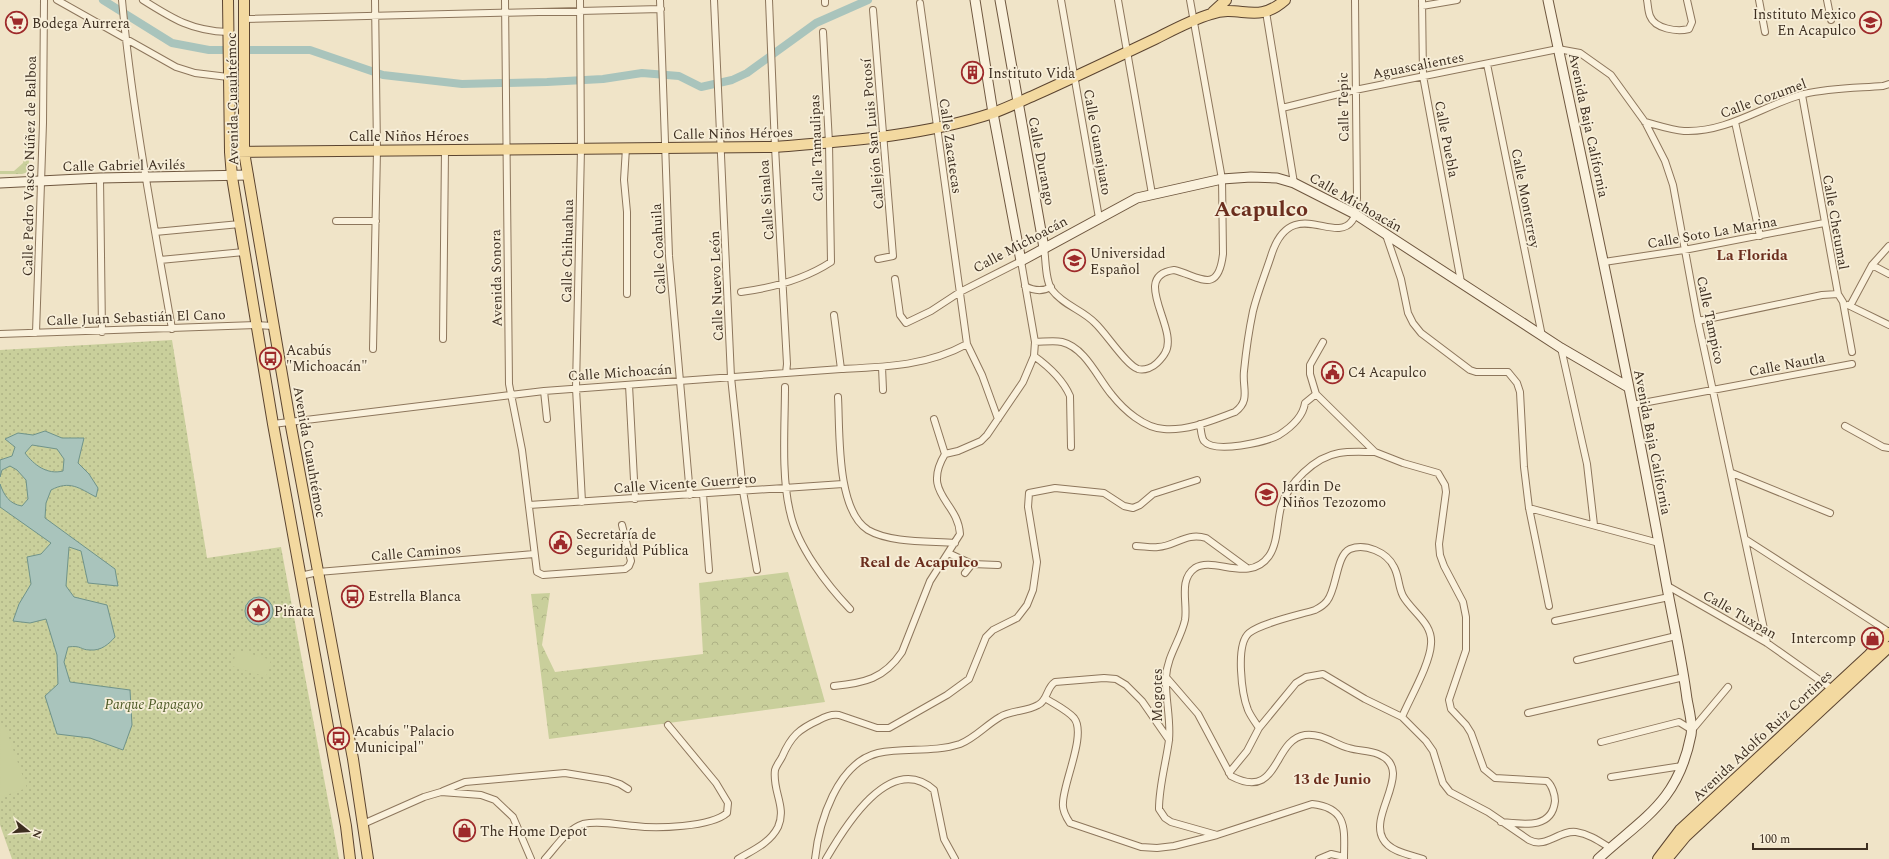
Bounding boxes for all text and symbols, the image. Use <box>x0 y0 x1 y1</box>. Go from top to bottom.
place label: Instituto Mexico En Acapulco <box>1753 4 1856 41</box>
school or university icon: Instituto Mexico En Acapulco <box>1858 9 1884 35</box>
supermarket icon: Bodega Aurrera <box>3 10 29 36</box>
place label: Bodega Aurrera <box>32 13 130 34</box>
street label: Avenida Cuauhtémoc <box>221 32 244 166</box>
street label: Aguascalientes <box>1370 46 1466 85</box>
street label: Avenida Baja California <box>1563 51 1614 200</box>
street label: Calle Pedro Vasco Núñez de Balboa <box>17 55 42 276</box>
street label: Callejón San Luis Potosí <box>855 57 890 210</box>
building icon: Instituto Vida <box>960 60 986 86</box>
place label: Instituto Vida <box>988 63 1075 84</box>
street label: Calle Tepic <box>1332 72 1355 142</box>
street label: Calle Cozumel <box>1717 73 1809 124</box>
street label: Calle Guanajuato <box>1078 87 1117 197</box>
street label: Calle Tamaulipas <box>804 94 829 202</box>
street label: Calle Zacatecas <box>933 97 968 195</box>
street label: Calle Puebla <box>1429 99 1464 179</box>
street label: Calle Durango <box>1023 115 1060 207</box>
street label: Calle Niños Héroes <box>673 122 793 145</box>
street label: Calle Niños Héroes <box>349 126 469 147</box>
street label: Calle Monterrey <box>1506 147 1546 251</box>
street label: Calle Gabriel Avilés <box>62 154 186 177</box>
street label: Calle Sinaloa <box>753 159 780 241</box>
street label: Calle Michoacán <box>1305 167 1406 238</box>
street label: Calle Chetumal <box>1817 173 1854 271</box>
district label: Acapulco <box>1214 193 1308 226</box>
street label: Calle Chihuahua <box>556 199 579 303</box>
street label: Calle Coahuila <box>646 203 671 295</box>
street label: Calle Michoacán <box>969 211 1071 278</box>
street label: Calle Soto La Marina <box>1646 211 1779 254</box>
street label: Avenida Sonora <box>485 229 508 327</box>
street label: Calle Nuevo León <box>704 230 729 342</box>
place label: Universidad Español <box>1090 243 1166 280</box>
district label: La Florida <box>1716 244 1788 267</box>
school or university icon: Universidad Español <box>1062 248 1088 274</box>
street label: Calle Tampico <box>1691 274 1730 366</box>
street label: Calle Juan Sebastián El Cano <box>46 304 226 331</box>
place label: Acabús "Michoacán" <box>286 340 367 377</box>
bus stop icon: Acabús "Michoacán" <box>257 345 283 371</box>
street label: Calle Nautla <box>1747 347 1827 382</box>
street label: Calle Michoacán <box>567 358 673 387</box>
public building icon: C4 Acapulco <box>1320 359 1346 385</box>
place label: C4 Acapulco <box>1348 362 1427 383</box>
street label: Avenida Baja California <box>1628 368 1677 517</box>
street label: Avenida Cuauhtémoc <box>288 385 331 520</box>
street label: Calle Vicente Guerrero <box>613 468 757 499</box>
place label: Jardin De Niños Tezozomo <box>1282 476 1386 513</box>
school or university icon: Jardin De Niños Tezozomo <box>1254 481 1280 507</box>
place label: Secretaría de Seguridad Pública <box>576 524 689 561</box>
public building icon: Secretaría de Seguridad Pública <box>548 529 574 555</box>
street label: Calle Caminos <box>370 538 462 567</box>
district label: Real de Acapulco <box>860 551 978 574</box>
bus stop icon: Estrella Blanca <box>339 583 365 609</box>
street label: Calle Tuxpan <box>1699 585 1781 644</box>
place label: Estrella Blanca <box>368 586 461 607</box>
place icon: Piñata <box>245 598 271 624</box>
place label: Piñata <box>274 601 314 622</box>
shop icon: Intercomp <box>1859 625 1885 651</box>
place label: Intercomp <box>1791 628 1856 649</box>
street label: Avenida Adolfo Ruiz Cortines <box>1688 665 1837 806</box>
street label: Mogotes <box>1147 668 1168 722</box>
park label: Parque Papagayo <box>105 694 203 715</box>
place label: Acabús "Palacio Municipal" <box>354 721 454 758</box>
bus stop icon: Acabús "Palacio Municipal" <box>326 726 352 752</box>
district label: 13 de Junio <box>1293 768 1371 791</box>
north arrow <box>8 811 48 851</box>
shop icon: The Home Depot <box>452 818 478 844</box>
place label: The Home Depot <box>480 821 587 842</box>
scale bar <box>1753 825 1867 851</box>
text: N <box>28 827 47 841</box>
text: 100 m <box>1759 830 1790 849</box>

